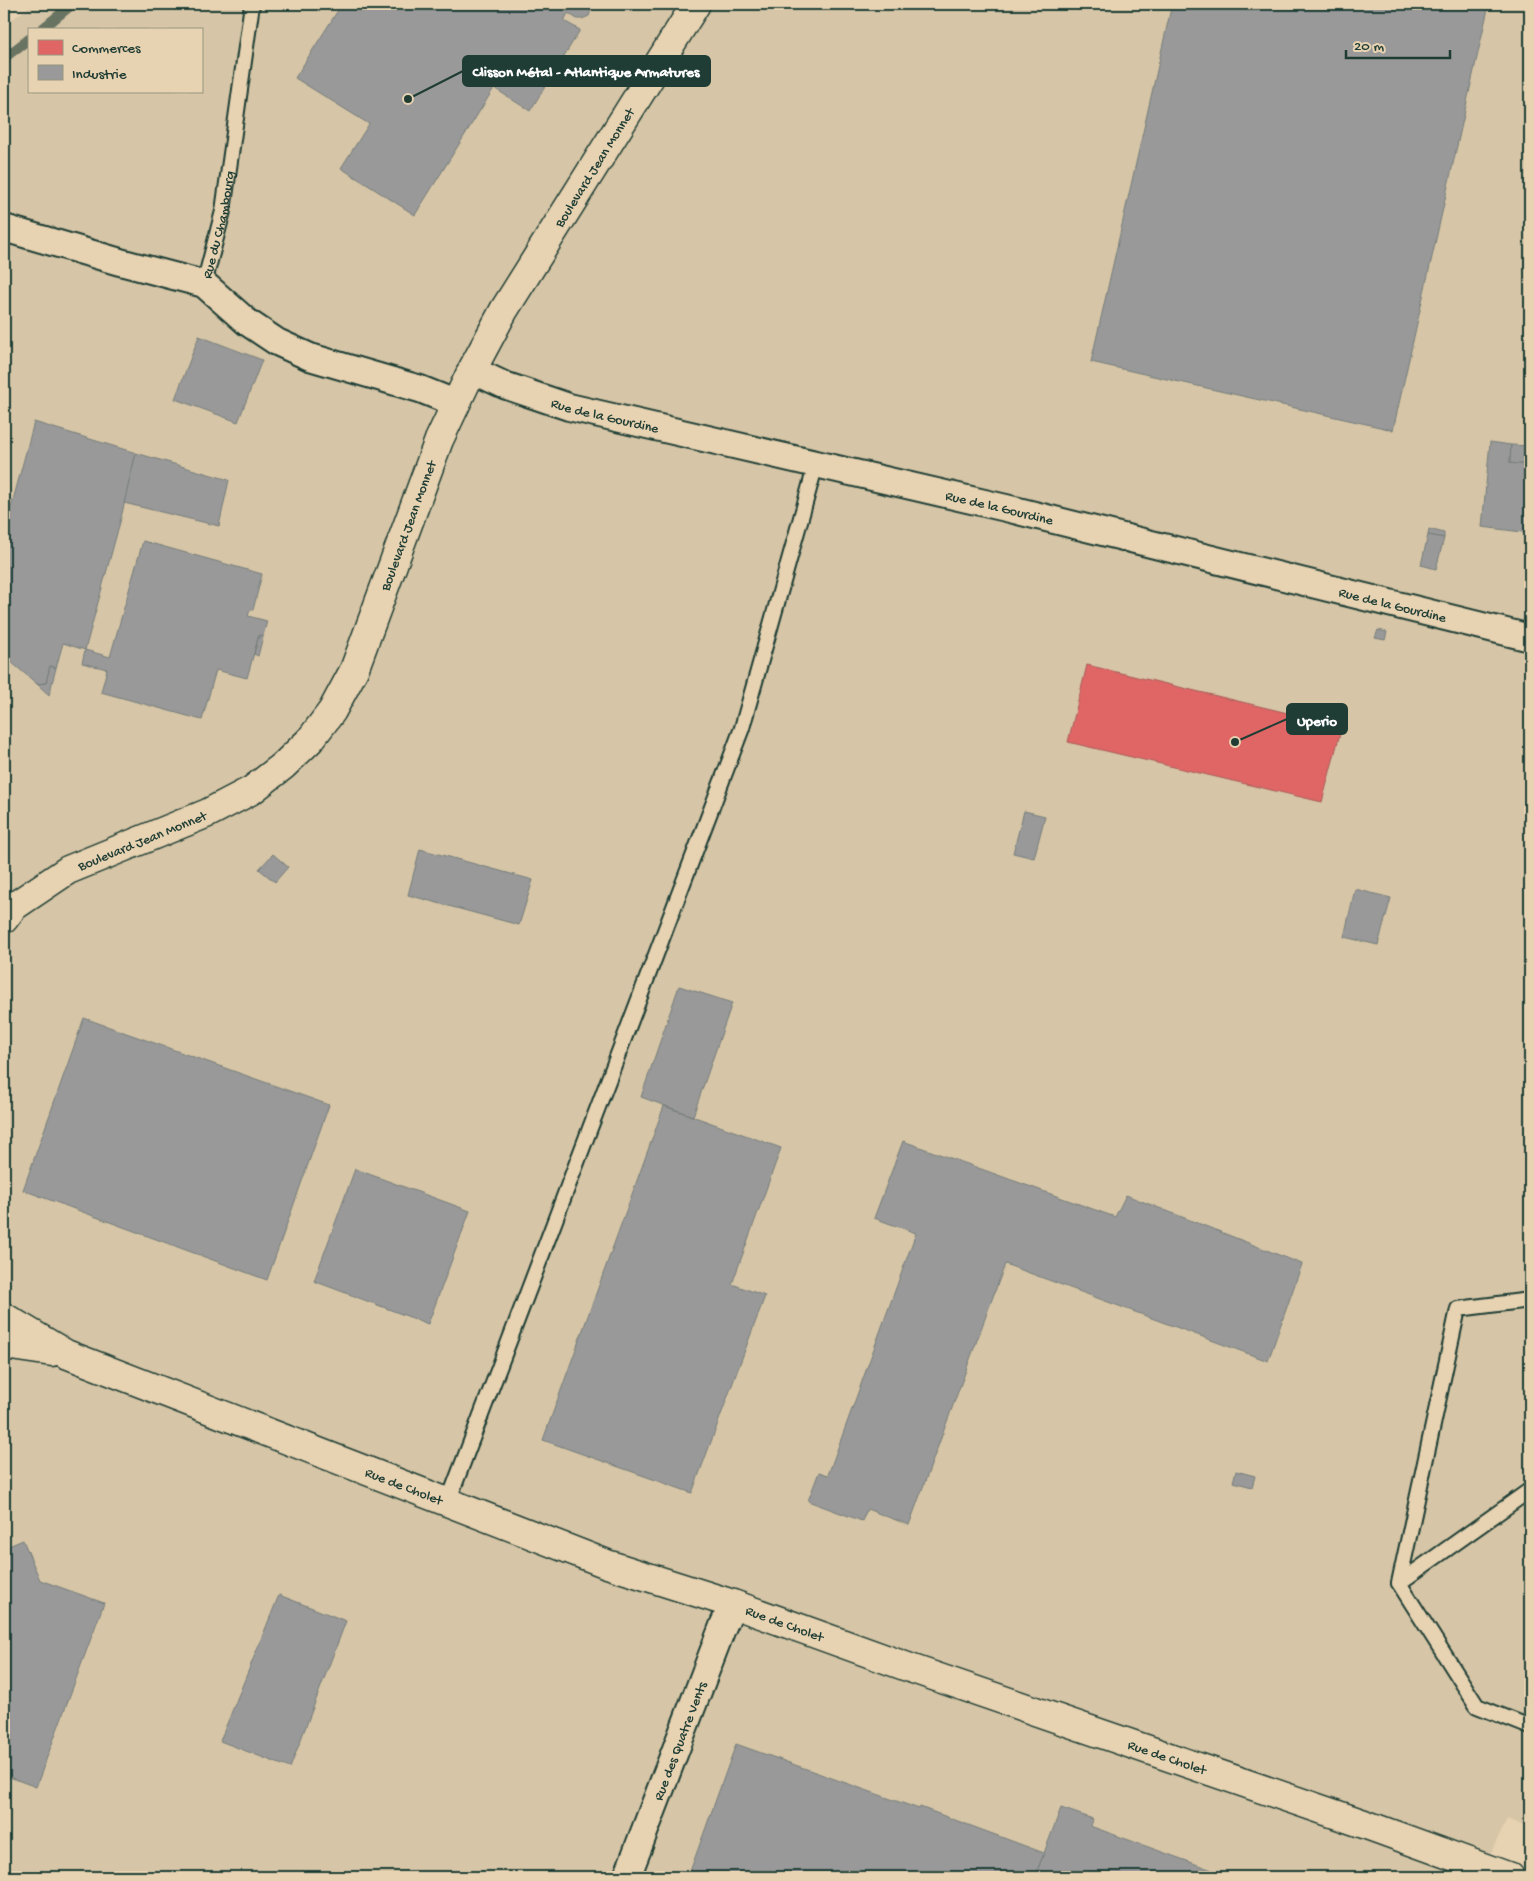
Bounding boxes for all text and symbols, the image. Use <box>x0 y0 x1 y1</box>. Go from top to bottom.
legend <box>28 28 202 92</box>
scale bar <box>1346 28 1450 60</box>
text: 20 m <box>1354 38 1384 56</box>
text: Commerces <box>72 40 141 58</box>
callout: Clisson Métal - Atlantique Armatures <box>463 56 710 86</box>
text: Clisson Métal - Atlantique Armatures <box>471 64 701 82</box>
text: Industrie <box>72 66 127 84</box>
street label: Boulevard Jean Monnet <box>552 105 640 232</box>
street label: Rue du Chambourg <box>200 170 240 281</box>
street label: Rue de la Gourdine <box>548 396 661 439</box>
street label: Boulevard Jean Monnet <box>378 458 442 595</box>
street label: Rue de la Gourdine <box>943 488 1055 531</box>
street label: Rue de la Gourdine <box>1337 585 1448 628</box>
callout: Uperio <box>1287 704 1347 734</box>
text: Uperio <box>1297 713 1337 731</box>
street label: Boulevard Jean Monnet <box>75 808 211 876</box>
street label: Rue de Cholet <box>362 1465 446 1511</box>
street label: Rue de Cholet <box>743 1603 827 1647</box>
street label: Rue des Quatre Vents <box>651 1679 712 1803</box>
street label: Rue de Cholet <box>1125 1737 1209 1780</box>

